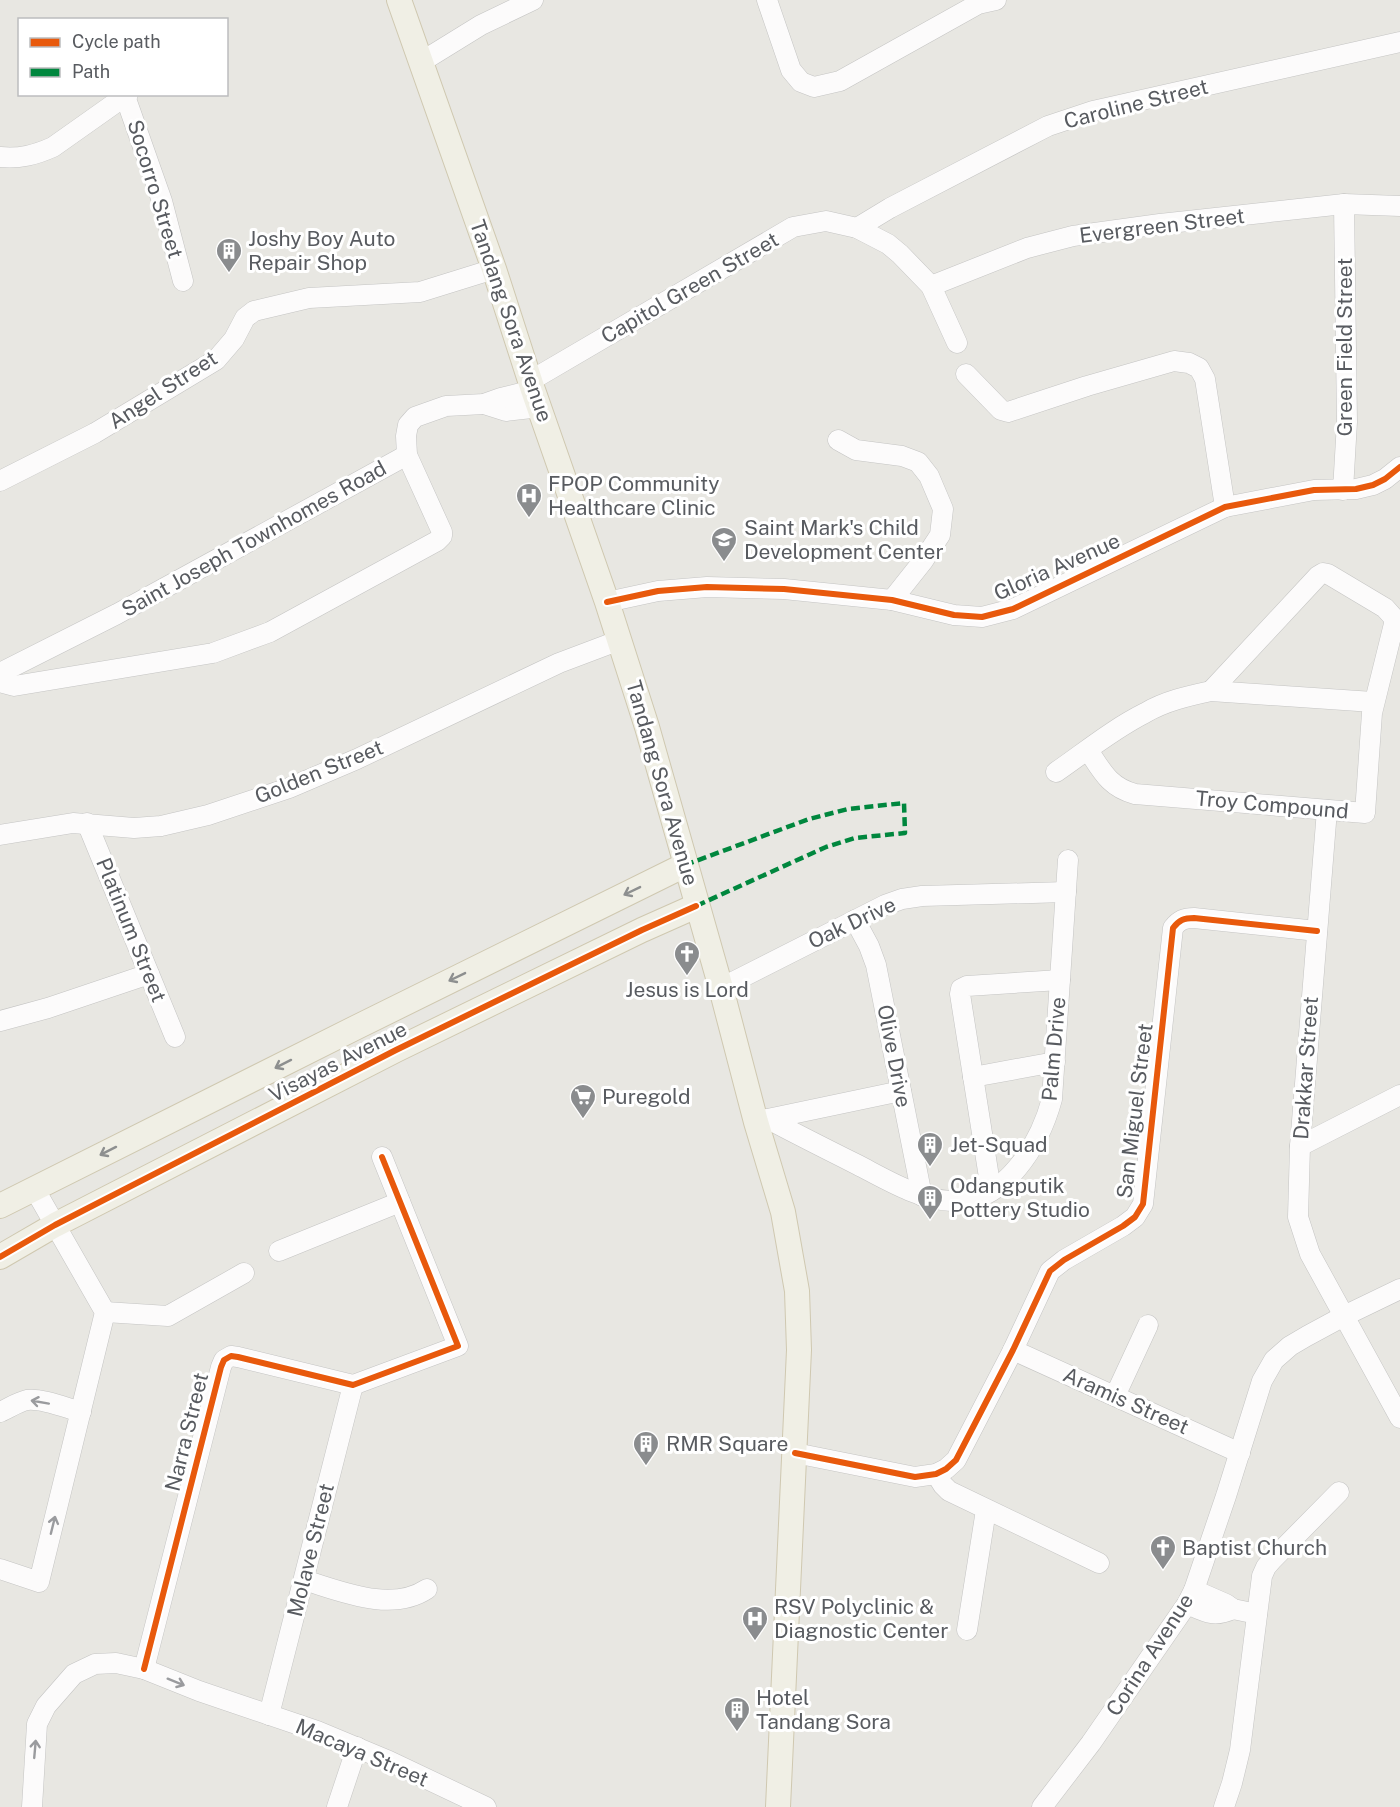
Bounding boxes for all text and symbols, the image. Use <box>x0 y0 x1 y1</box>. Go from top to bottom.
legend <box>18 18 228 96</box>
text: Cycle path <box>72 31 161 52</box>
text: Path <box>72 61 110 82</box>
street label: Caroline Street <box>1061 74 1211 134</box>
street label: Socorro Street <box>123 117 188 261</box>
street label: Evergreen Street <box>1078 203 1246 248</box>
street label: Tandang Sora Avenue <box>465 217 558 425</box>
place label: Joshy Boy Auto Repair Shop <box>248 226 395 275</box>
street label: Capitol Green Street <box>597 227 783 349</box>
building icon: Joshy Boy Auto Repair Shop <box>214 236 244 274</box>
street label: Green Field Street <box>1332 258 1357 436</box>
street label: Angel Street <box>104 345 222 434</box>
street label: Saint Joseph Townhomes Road <box>117 455 390 622</box>
place label: FPOP Community Healthcare Clinic <box>548 471 719 520</box>
hospital icon: FPOP Community Healthcare Clinic <box>514 481 544 519</box>
place label: Saint Mark's Child Development Center <box>744 515 944 564</box>
school or university icon: Saint Mark's Child Development Center <box>709 525 739 563</box>
street label: Gloria Avenue <box>990 528 1124 605</box>
street label: Tandang Sora Avenue <box>621 678 704 888</box>
street label: Golden Street <box>251 734 387 809</box>
street label: Troy Compound <box>1194 785 1350 824</box>
street label: Platinum Street <box>91 854 172 1006</box>
one-way arrow <box>624 886 642 898</box>
street label: Oak Drive <box>804 891 900 954</box>
church icon: Jesus is Lord <box>672 939 702 977</box>
one-way arrow <box>449 972 467 984</box>
place label: Jesus is Lord <box>625 977 749 1002</box>
street label: Drakkar Street <box>1288 995 1323 1140</box>
street label: Palm Drive <box>1036 996 1071 1102</box>
street label: Olive Drive <box>872 1002 917 1109</box>
street label: Visayas Avenue <box>265 1016 411 1107</box>
street label: San Miguel Street <box>1111 1022 1158 1200</box>
one-way arrow <box>274 1059 292 1070</box>
supermarket icon: Puregold <box>568 1082 598 1120</box>
place label: Puregold <box>602 1084 690 1109</box>
building icon: Jet-Squad <box>915 1130 945 1168</box>
place label: Jet-Squad <box>950 1132 1048 1157</box>
one-way arrow <box>100 1146 118 1158</box>
place label: Odangputik Pottery Studio <box>950 1173 1090 1222</box>
building icon: Odangputik Pottery Studio <box>915 1183 945 1221</box>
street label: Aramis Street <box>1060 1362 1193 1439</box>
street label: Narra Street <box>160 1370 213 1494</box>
one-way arrow <box>30 1396 50 1407</box>
building icon: RMR Square <box>631 1429 661 1467</box>
place label: RMR Square <box>666 1431 788 1456</box>
street label: Molave Street <box>282 1481 339 1619</box>
one-way arrow <box>48 1516 60 1535</box>
church icon: Baptist Church <box>1148 1533 1178 1571</box>
place label: Baptist Church <box>1182 1535 1327 1560</box>
street label: Corina Avenue <box>1101 1589 1198 1721</box>
place label: RSV Polyclinic & Diagnostic Center <box>774 1594 948 1643</box>
hospital icon: RSV Polyclinic & Diagnostic Center <box>740 1604 770 1642</box>
one-way arrow <box>166 1677 185 1688</box>
place label: Hotel Tandang Sora <box>756 1685 891 1734</box>
building icon: Hotel Tandang Sora <box>722 1695 752 1733</box>
street label: Macaya Street <box>292 1713 432 1792</box>
one-way arrow <box>30 1739 41 1759</box>

